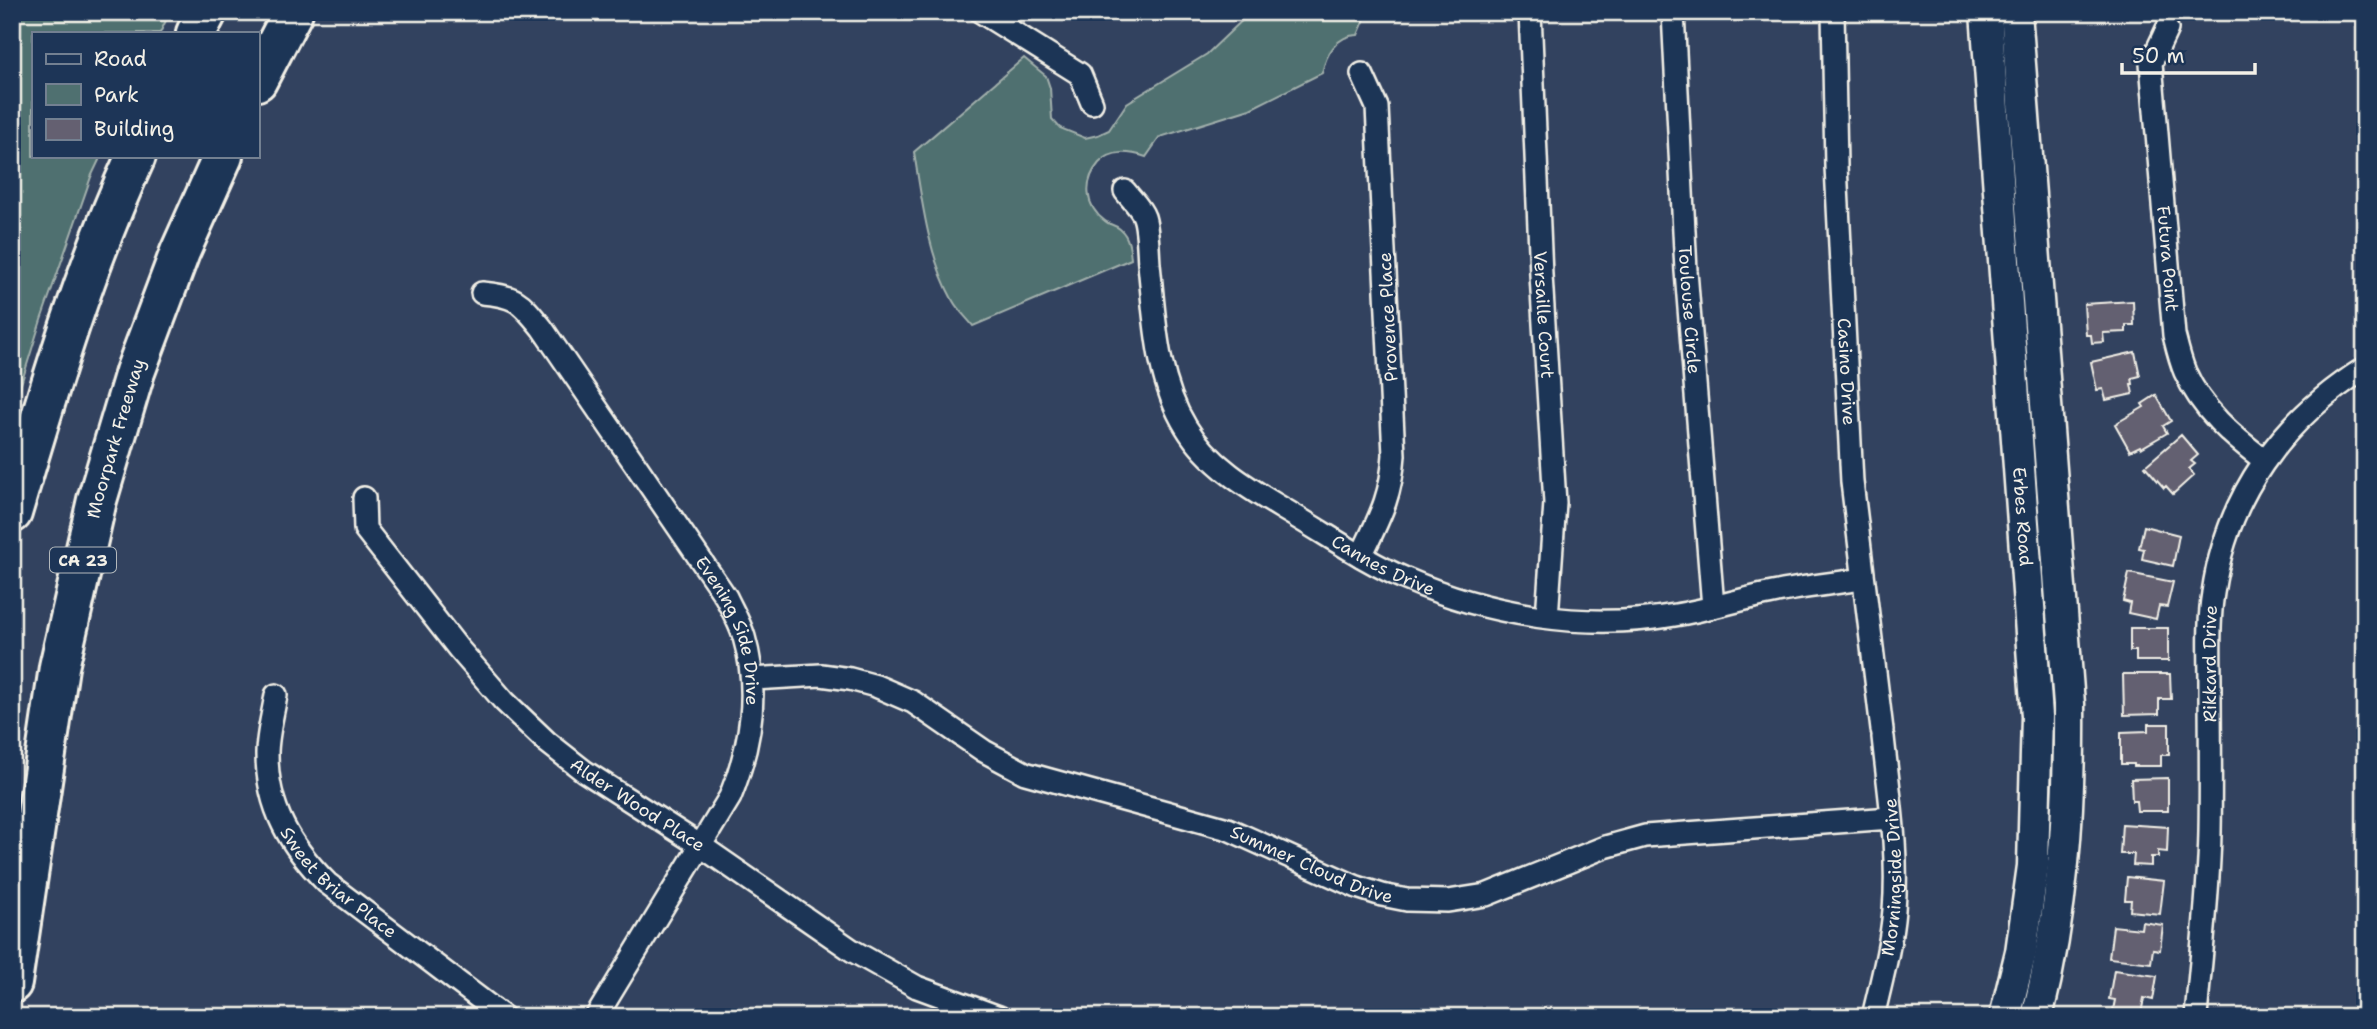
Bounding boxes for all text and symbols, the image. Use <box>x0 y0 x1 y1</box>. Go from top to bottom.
legend <box>32 32 259 158</box>
scale bar <box>2122 32 2254 76</box>
text: 50 m <box>2132 42 2185 70</box>
text: Road <box>94 45 147 73</box>
text: Park <box>94 81 139 109</box>
text: Building <box>94 115 174 143</box>
street label: Futura Point <box>2151 205 2184 313</box>
street label: Toulouse Circle <box>1673 245 1706 375</box>
street label: Versaille Court <box>1528 250 1559 379</box>
street label: Provence Place <box>1373 252 1403 382</box>
street label: Casino Drive <box>1832 317 1861 426</box>
street label: Moorpark Freeway <box>81 355 151 521</box>
street label: Erbes Road <box>2007 466 2038 567</box>
street label: Cannes Drive <box>1327 529 1438 601</box>
road number: CA 23 <box>50 548 116 572</box>
street label: Evening Side Drive <box>690 552 764 706</box>
street label: Rikkard Drive <box>2198 604 2223 722</box>
street label: Alder Wood Place <box>565 753 709 857</box>
street label: Morningside Drive <box>1875 797 1907 958</box>
street label: Summer Cloud Drive <box>1226 820 1395 909</box>
street label: Sweet Briar Place <box>274 823 402 944</box>

